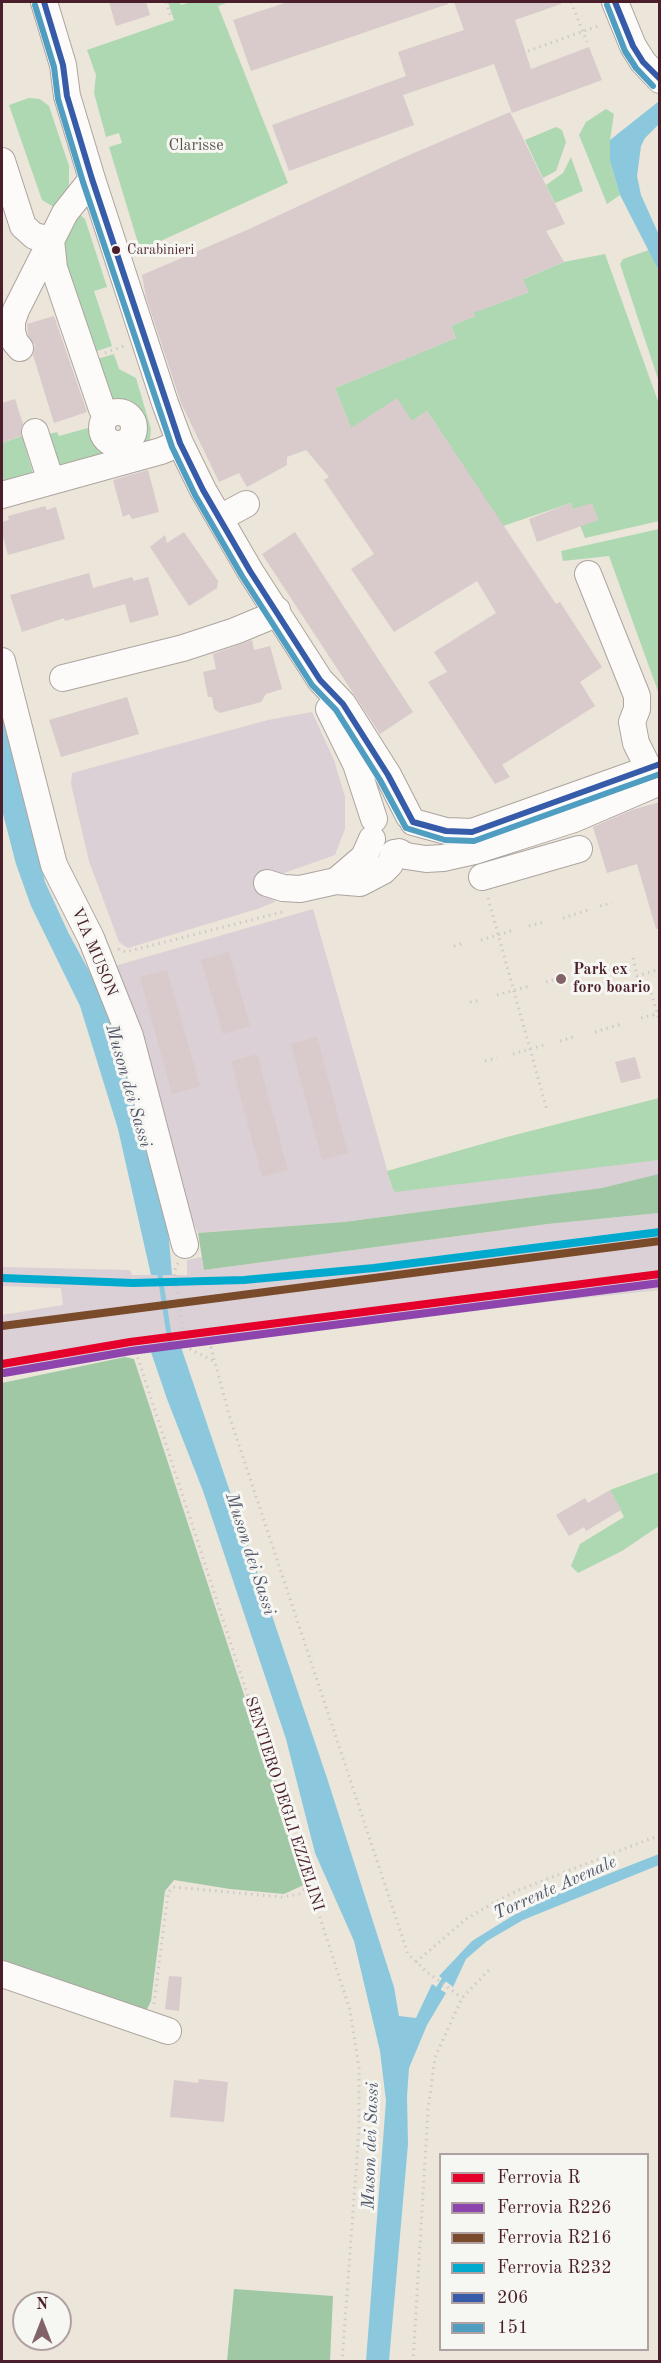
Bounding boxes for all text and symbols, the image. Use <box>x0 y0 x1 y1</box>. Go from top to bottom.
park label: Clarisse <box>168 136 224 156</box>
place label: Carabinieri <box>127 242 194 258</box>
marker: Carabinieri <box>110 244 122 256</box>
street label: VIA MUSON <box>67 905 121 999</box>
place label: Park ex foro boario <box>573 960 651 998</box>
marker: Park ex foro boario <box>554 972 568 986</box>
water label: Muson dei Sassi <box>100 1022 156 1150</box>
water label: Muson dei Sassi <box>220 1490 280 1618</box>
street label: SENTIERO DEGLI EZZELINI <box>240 1694 328 1914</box>
water label: Torrente Avenale <box>490 1851 620 1925</box>
water label: Muson dei Sassi <box>358 2082 384 2210</box>
legend <box>439 2153 649 2351</box>
text: Ferrovia R <box>497 2169 580 2187</box>
text: Ferrovia R226 <box>497 2199 612 2217</box>
text: Ferrovia R216 <box>497 2229 612 2247</box>
text: Ferrovia R232 <box>497 2259 612 2277</box>
text: 206 <box>497 2289 528 2307</box>
north arrow <box>12 2291 72 2351</box>
text: N <box>36 2297 48 2313</box>
text: 151 <box>497 2319 528 2337</box>

